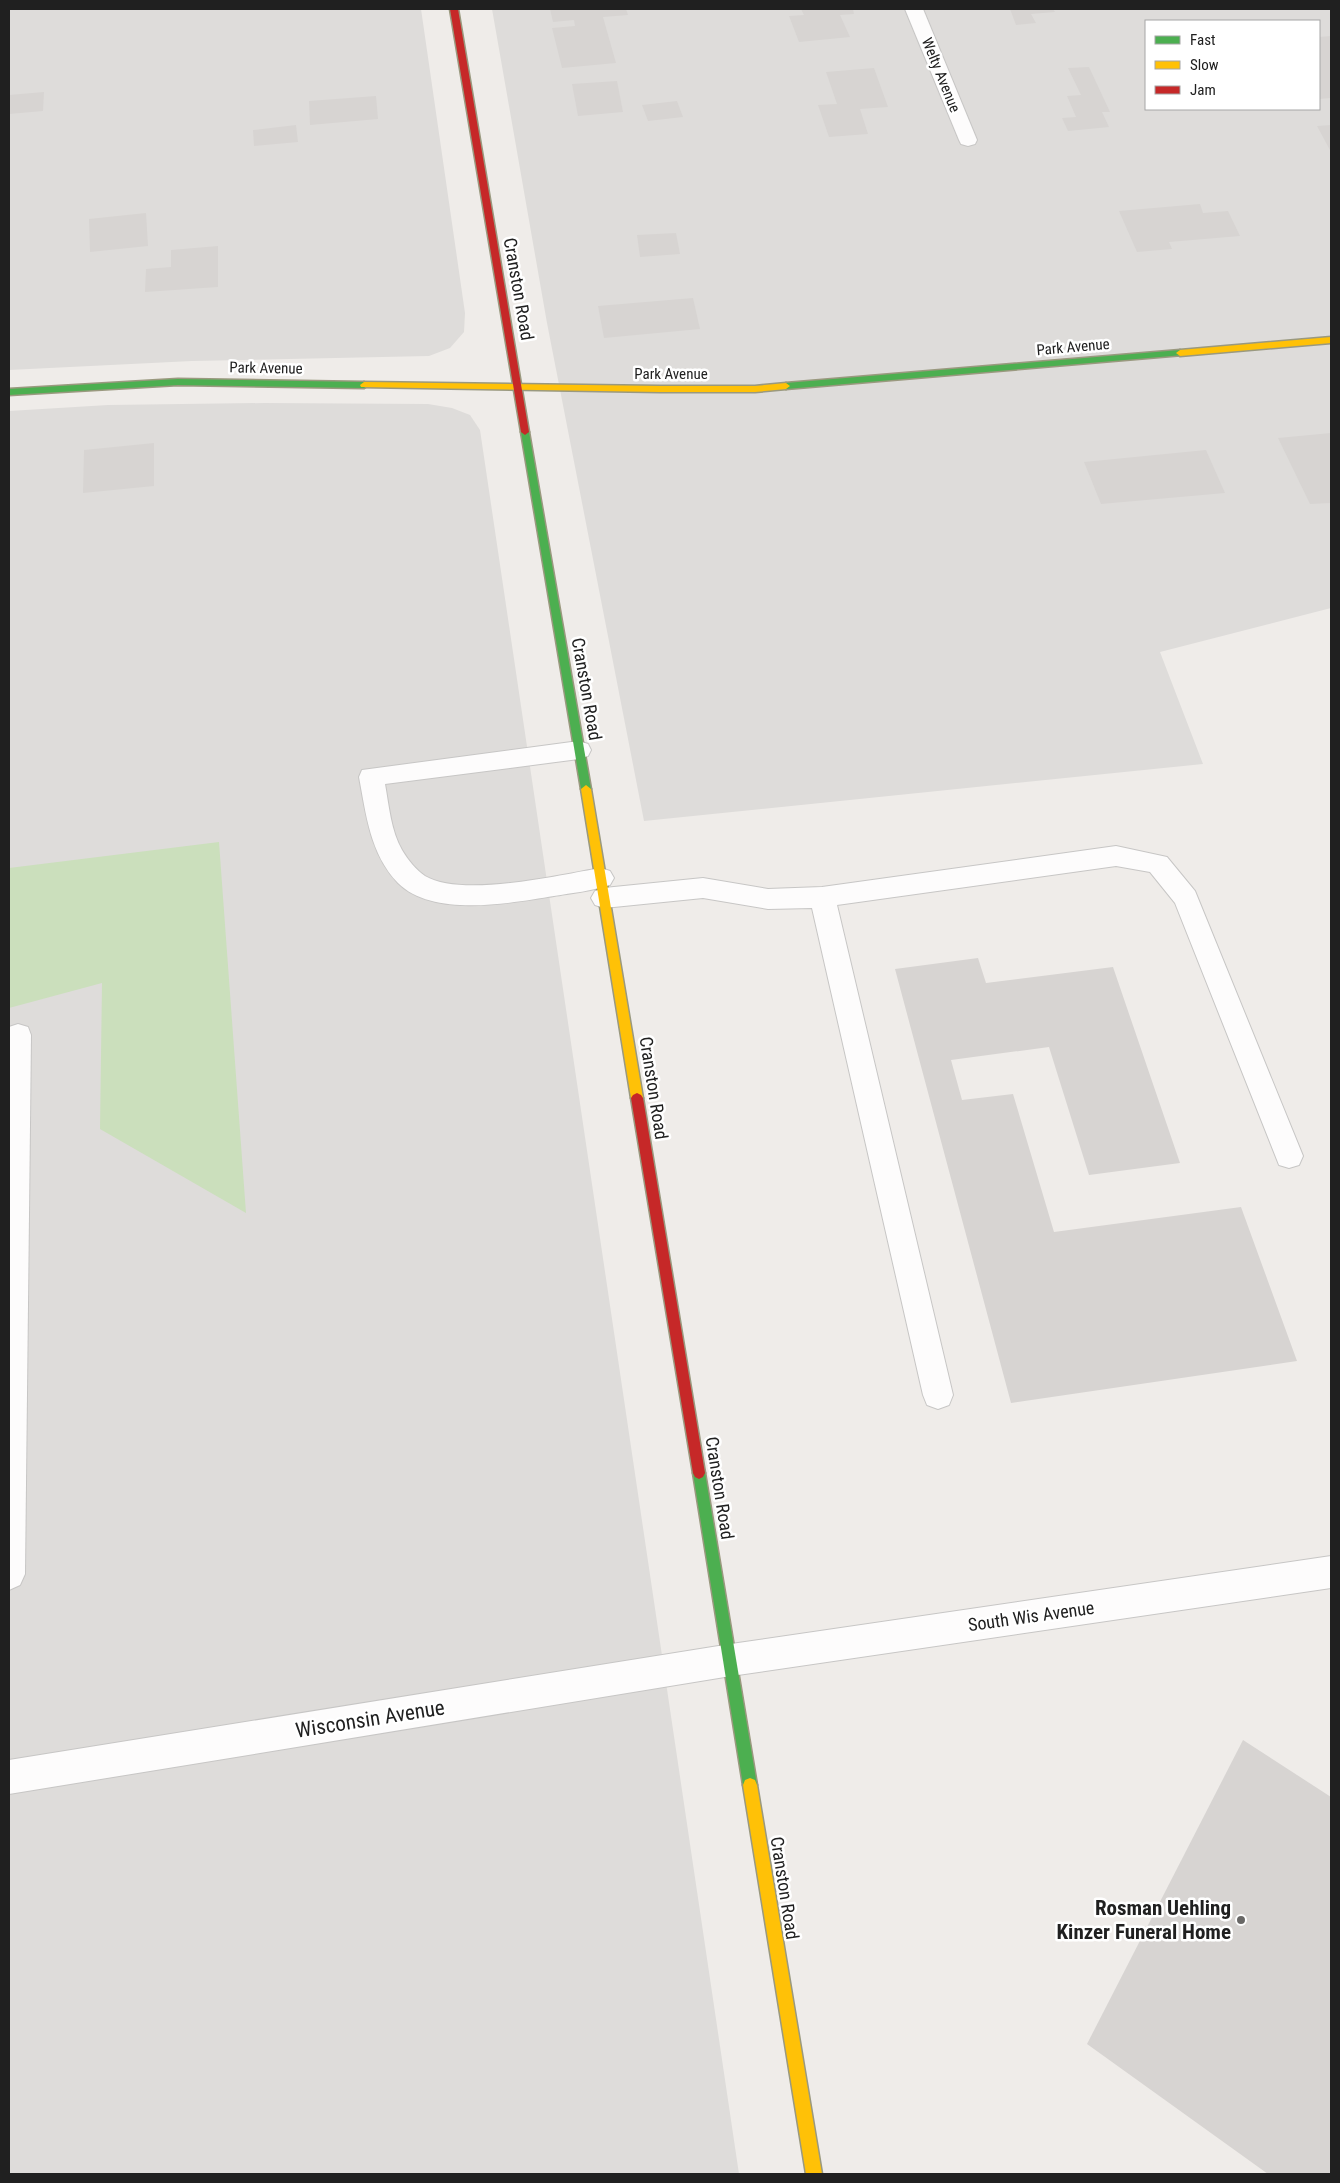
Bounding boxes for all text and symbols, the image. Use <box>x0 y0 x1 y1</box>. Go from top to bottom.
legend <box>1145 20 1320 110</box>
text: Fast <box>1190 31 1215 49</box>
street label: Welty Avenue <box>918 35 964 115</box>
text: Slow <box>1190 56 1219 74</box>
text: Jam <box>1190 81 1216 99</box>
street label: Cranston Road <box>500 236 538 342</box>
street label: Park Avenue <box>1036 335 1110 359</box>
street label: Park Avenue <box>229 358 303 378</box>
street label: Park Avenue <box>634 365 708 383</box>
street label: Cranston Road <box>568 636 606 742</box>
street label: Cranston Road <box>635 1035 673 1141</box>
street label: Cranston Road <box>701 1435 739 1541</box>
street label: South Wis Avenue <box>967 1597 1095 1635</box>
street label: Wisconsin Avenue <box>294 1695 446 1743</box>
street label: Cranston Road <box>766 1835 804 1941</box>
place label: Rosman Uehling Kinzer Funeral Home <box>1056 1896 1231 1944</box>
marker: Rosman Uehling Kinzer Funeral Home <box>1235 1914 1247 1926</box>

